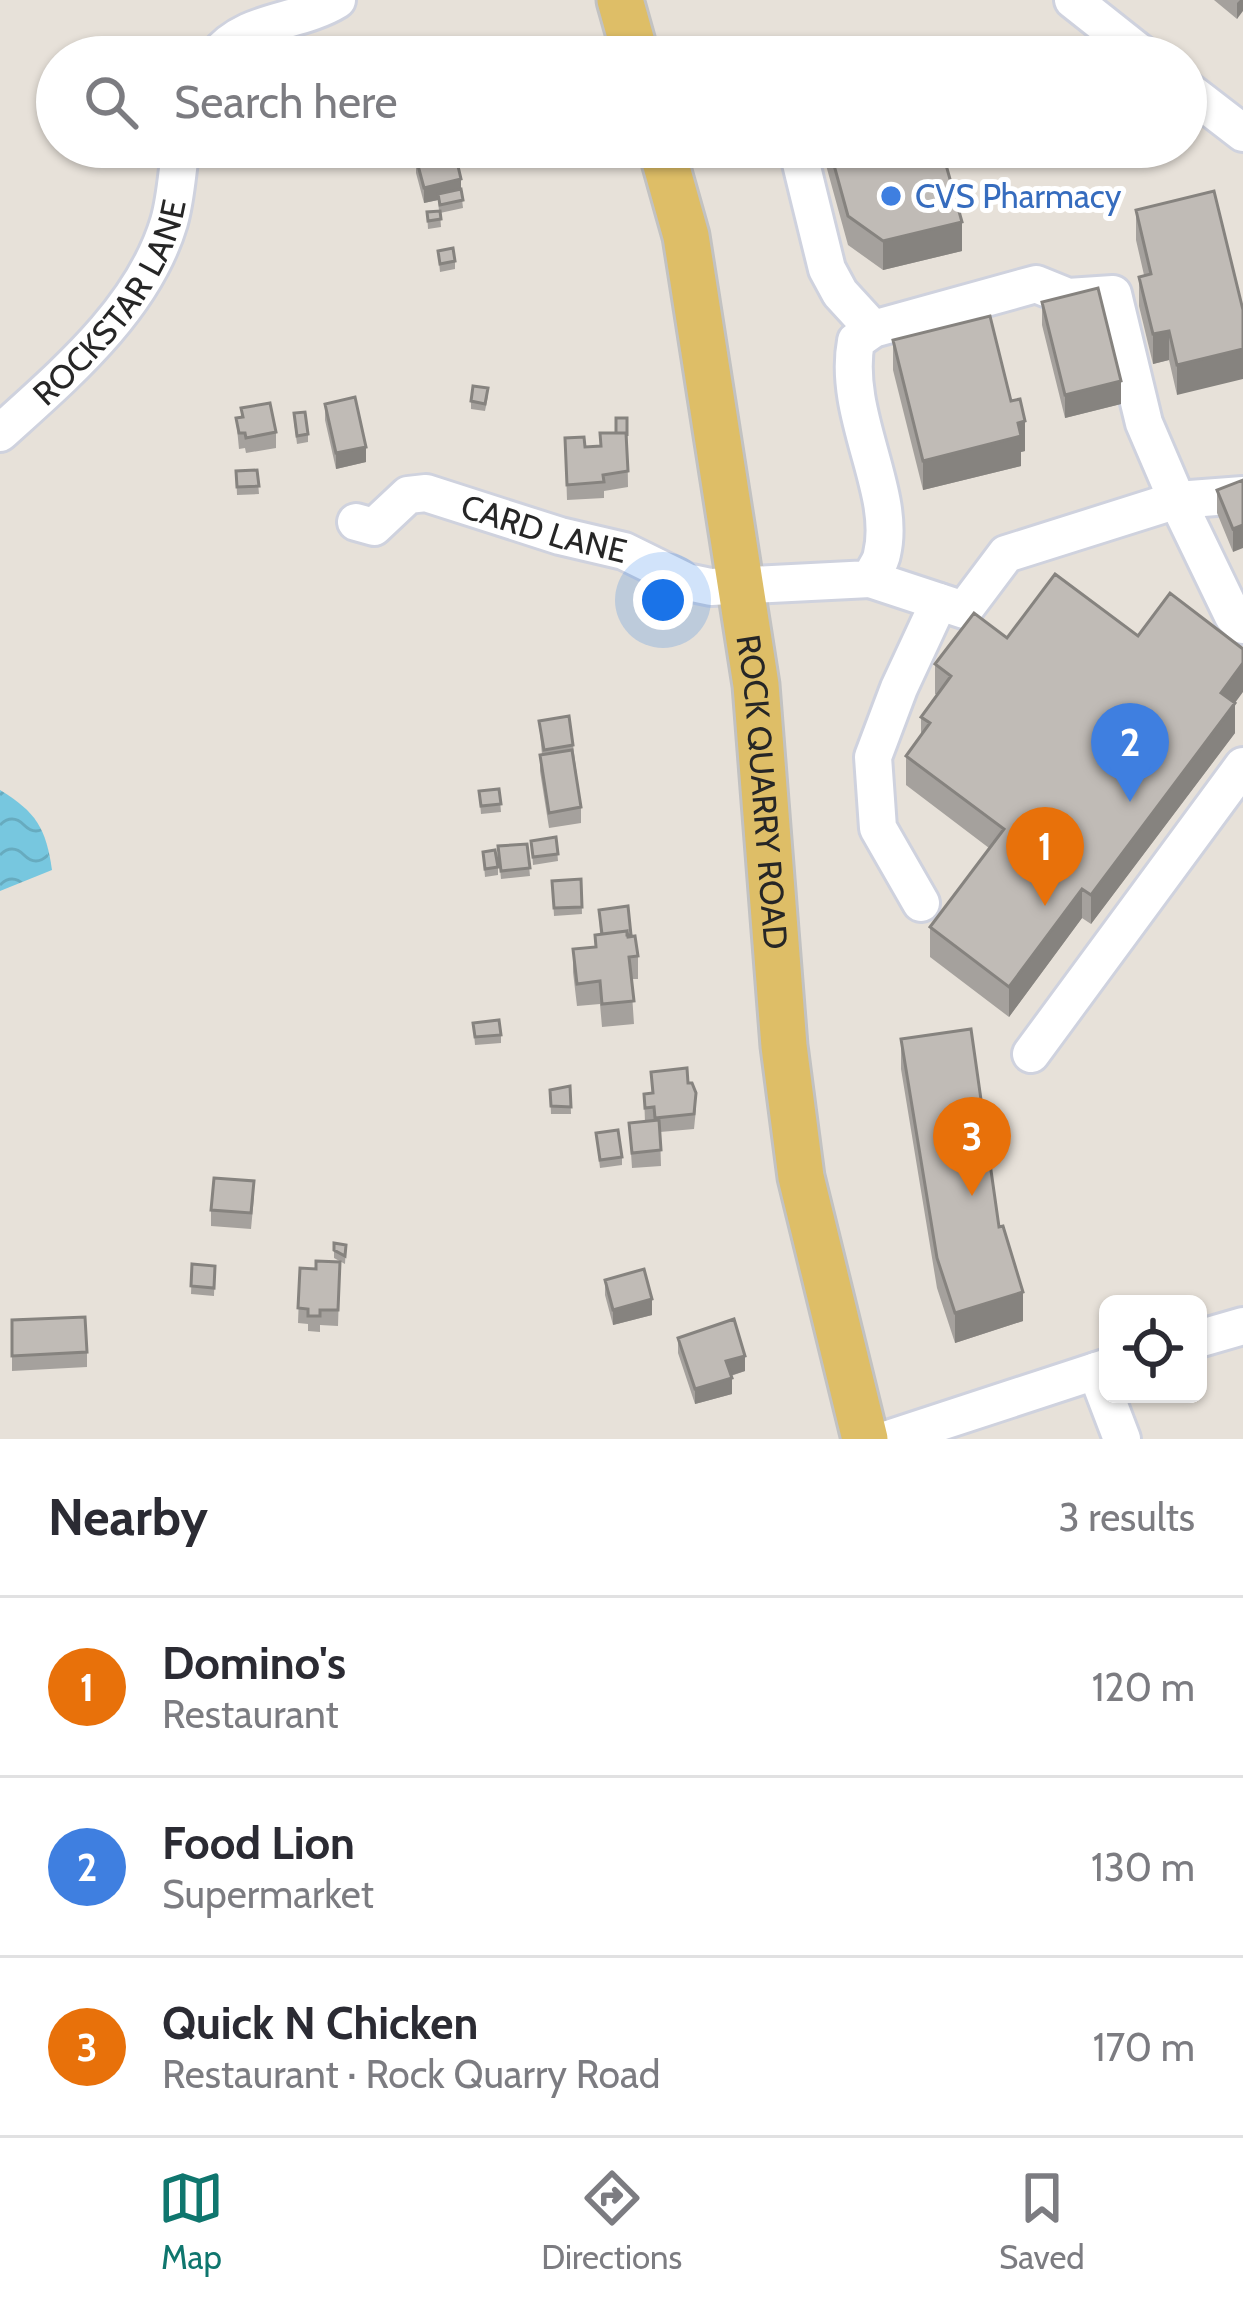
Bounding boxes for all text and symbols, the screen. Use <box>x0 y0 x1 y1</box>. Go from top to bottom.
search box <box>36 36 1207 168</box>
icon: search <box>78 69 144 135</box>
text: Search here <box>174 75 398 129</box>
place label: CVS Pharmacy <box>915 176 1122 216</box>
marker: CVS Pharmacy <box>878 183 904 209</box>
street label: ROCKSTAR LANE <box>24 196 194 413</box>
street label: CARD LANE <box>456 486 631 571</box>
your location <box>633 570 693 630</box>
street label: ROCK QUARRY ROAD <box>728 632 796 951</box>
pin: 2 <box>1091 703 1169 802</box>
pin: 1 <box>1006 807 1084 906</box>
pin: 3 <box>933 1097 1011 1196</box>
map controls <box>1099 1295 1207 1403</box>
button: locate <box>1099 1295 1207 1403</box>
text: Nearby <box>48 1486 208 1548</box>
text: 3 results <box>1058 1493 1195 1541</box>
text: Domino's <box>162 1636 346 1690</box>
text: 1 <box>80 1663 94 1711</box>
text: 120 m <box>1092 1663 1195 1711</box>
text: Restaurant <box>162 1690 339 1738</box>
text: Food Lion <box>162 1816 355 1870</box>
text: 2 <box>77 1843 97 1891</box>
text: 130 m <box>1091 1843 1195 1891</box>
text: Supermarket <box>162 1870 374 1918</box>
text: Quick N Chicken <box>162 1996 478 2050</box>
text: 3 <box>76 2023 98 2071</box>
text: 170 m <box>1093 2023 1195 2071</box>
text: Restaurant · Rock Quarry Road <box>162 2050 660 2098</box>
tab: Map <box>158 2165 224 2277</box>
tab: Directions <box>541 2165 682 2277</box>
tab: Saved <box>999 2165 1085 2277</box>

